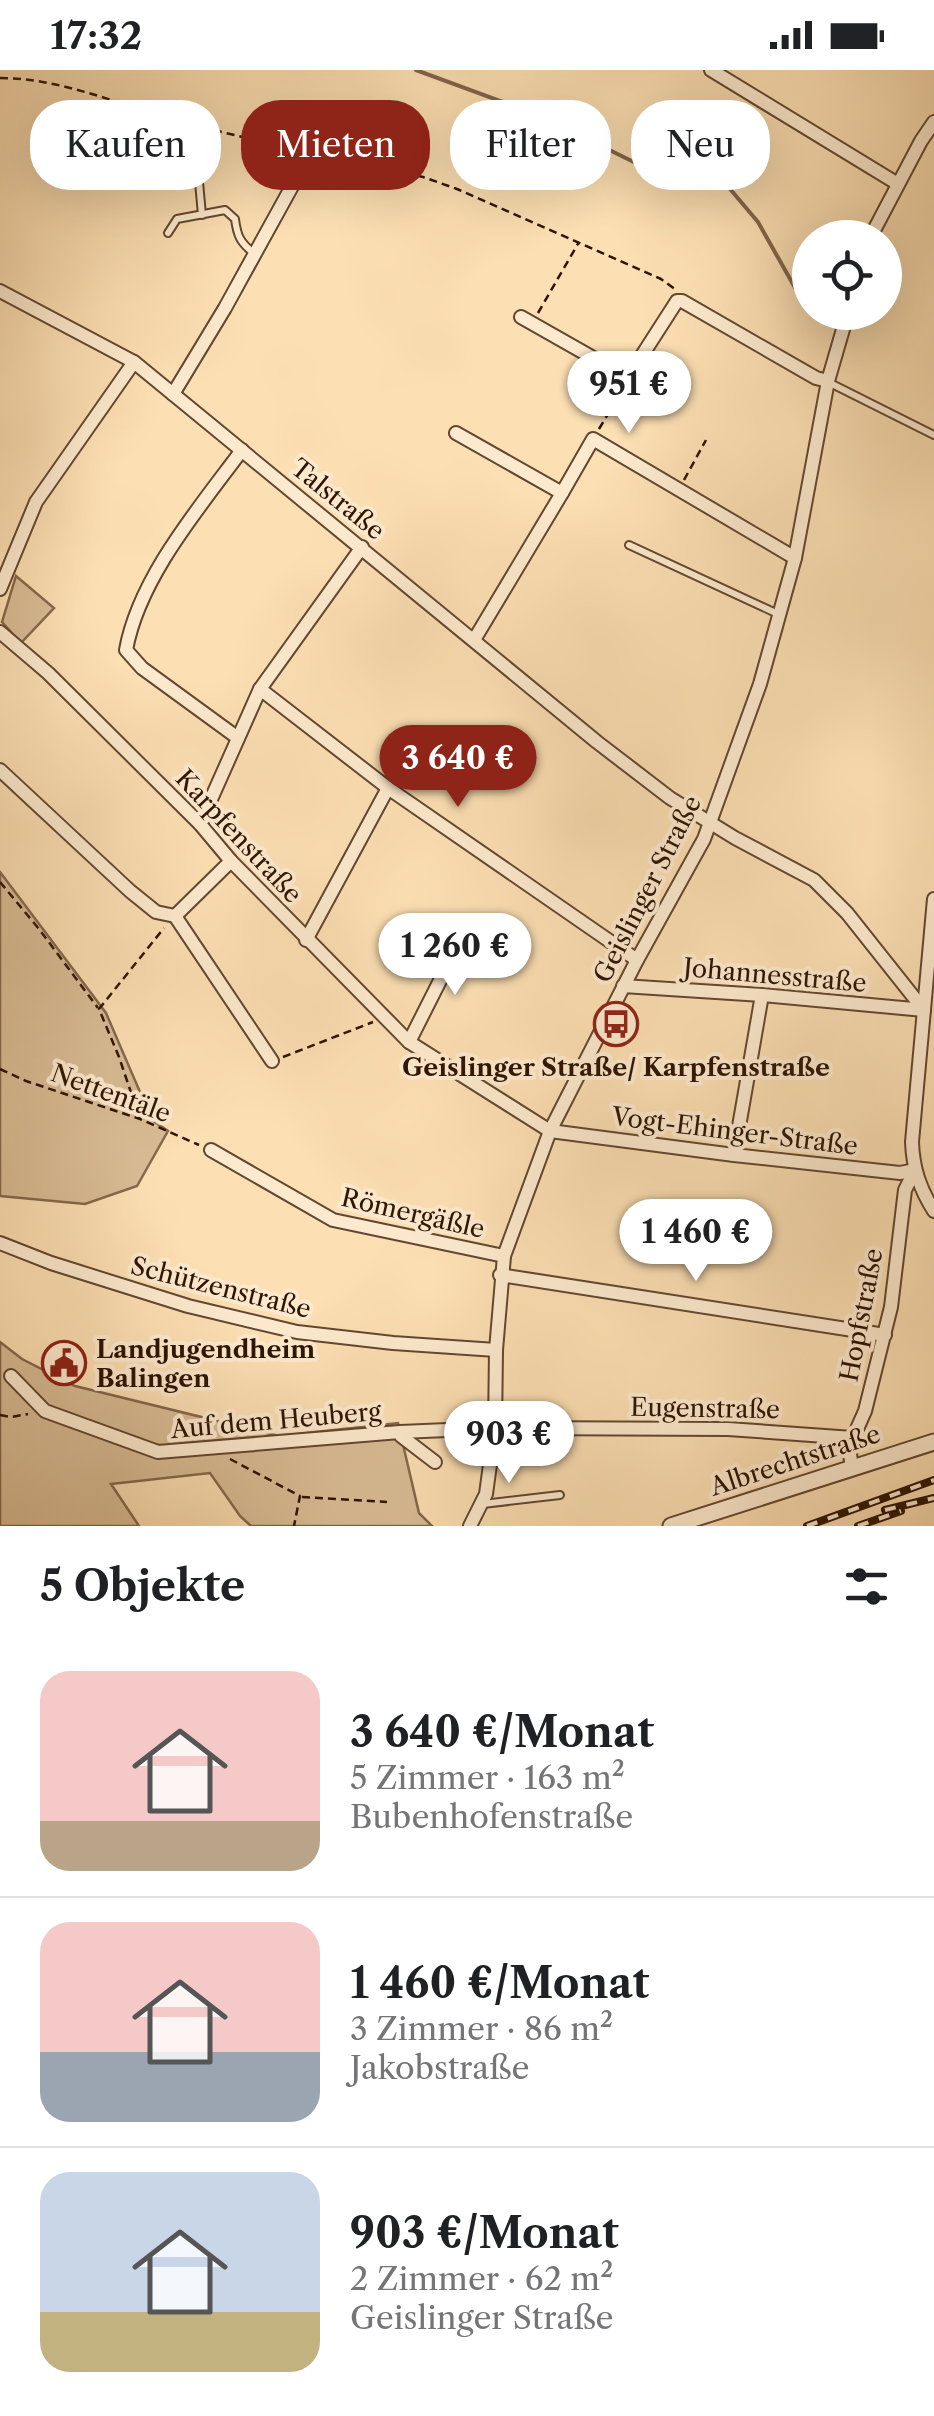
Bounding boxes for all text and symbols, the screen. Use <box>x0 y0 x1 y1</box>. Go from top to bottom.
text: 17:32 <box>50 12 142 59</box>
chip: Kaufen <box>30 100 221 190</box>
chip: Mieten <box>241 100 430 190</box>
chip: Filter <box>450 100 611 190</box>
chip: Neu <box>631 100 770 190</box>
map controls <box>792 220 902 330</box>
button: locate <box>792 220 902 330</box>
pin: 951 € <box>559 351 699 436</box>
text: 951 € <box>589 364 669 403</box>
street label: Talstraße <box>285 452 391 547</box>
pin: 3 640 € <box>366 725 550 810</box>
text: 3 640 € <box>402 738 514 777</box>
street label: Karpfenstraße <box>169 763 308 910</box>
street label: Geislinger Straße <box>587 790 708 988</box>
pin: 1 260 € <box>363 913 547 998</box>
text: 1 260 € <box>400 926 510 965</box>
street label: Johannesstraße <box>678 952 868 999</box>
bus stop icon: Geislinger Straße/ Karpfenstraße <box>593 1001 639 1047</box>
place label: Geislinger Straße/ Karpfenstraße <box>402 1052 830 1083</box>
street label: Nettentäle <box>47 1058 175 1129</box>
street label: Vogt-Ehinger-Straße <box>609 1101 860 1162</box>
street label: Römergäßle <box>338 1182 488 1245</box>
pin: 1 460 € <box>604 1199 788 1284</box>
text: 1 460 € <box>641 1212 751 1251</box>
street label: Hopfstraße <box>833 1246 890 1384</box>
street label: Schützenstraße <box>128 1250 314 1325</box>
place label: Landjugendheim Balingen <box>96 1334 315 1394</box>
public building icon: Landjugendheim Balingen <box>41 1340 87 1386</box>
street label: Eugenstraße <box>630 1392 780 1425</box>
street label: Auf dem Heuberg <box>168 1396 383 1445</box>
pin: 903 € <box>439 1401 579 1486</box>
text: 903 € <box>466 1414 552 1453</box>
street label: Albrechtstraße <box>705 1418 884 1503</box>
icon: filters <box>839 1559 894 1614</box>
text: 5 Objekte <box>40 1560 245 1612</box>
text: 3 640 €/Monat <box>350 1706 654 1758</box>
icon: home <box>120 1711 240 1831</box>
text: 5 Zimmer · 163 m² <box>350 1758 625 1797</box>
text: Bubenhofenstraße <box>350 1797 633 1836</box>
text: 1 460 €/Monat <box>350 1957 649 2009</box>
icon: home <box>120 1962 240 2082</box>
text: 3 Zimmer · 86 m² <box>350 2009 613 2048</box>
text: Jakobstraße <box>350 2048 529 2087</box>
text: 903 €/Monat <box>350 2207 619 2259</box>
icon: home <box>120 2212 240 2332</box>
text: 2 Zimmer · 62 m² <box>350 2259 613 2298</box>
text: Geislinger Straße <box>350 2298 614 2337</box>

